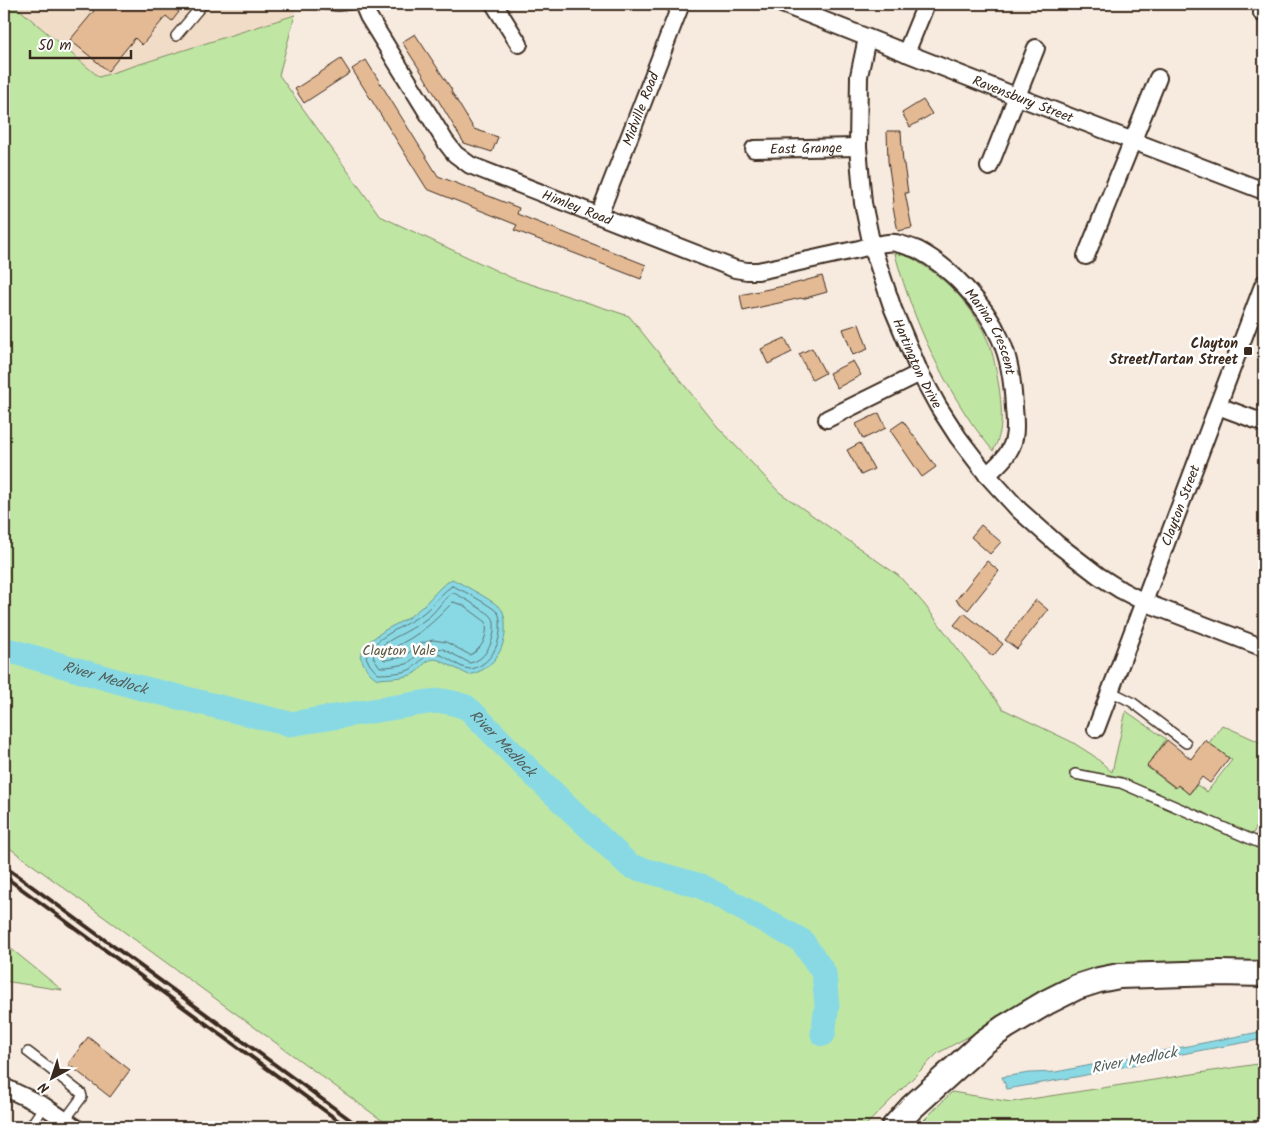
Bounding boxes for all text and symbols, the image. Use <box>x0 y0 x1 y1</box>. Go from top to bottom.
scale bar <box>30 28 131 60</box>
text: 50 m <box>38 34 72 58</box>
street label: Midville Road <box>617 68 666 149</box>
street label: Ravensbury Street <box>969 70 1077 129</box>
street label: East Grange <box>770 137 843 161</box>
street label: Himley Road <box>538 184 616 232</box>
street label: Marina Crescent <box>959 284 1021 377</box>
street label: Hartington Drive <box>886 315 948 414</box>
place label: Clayton Street/Tartan Street <box>1109 333 1239 371</box>
marker: Clayton Street/Tartan Street <box>1242 345 1254 357</box>
street label: Clayton Street <box>1156 461 1207 550</box>
park label: Clayton Vale <box>362 640 436 662</box>
water label: River Medlock <box>60 655 151 702</box>
water label: River Medlock <box>463 705 542 785</box>
water label: River Medlock <box>1089 1041 1181 1081</box>
north arrow <box>28 1054 78 1104</box>
text: N <box>34 1076 55 1098</box>

